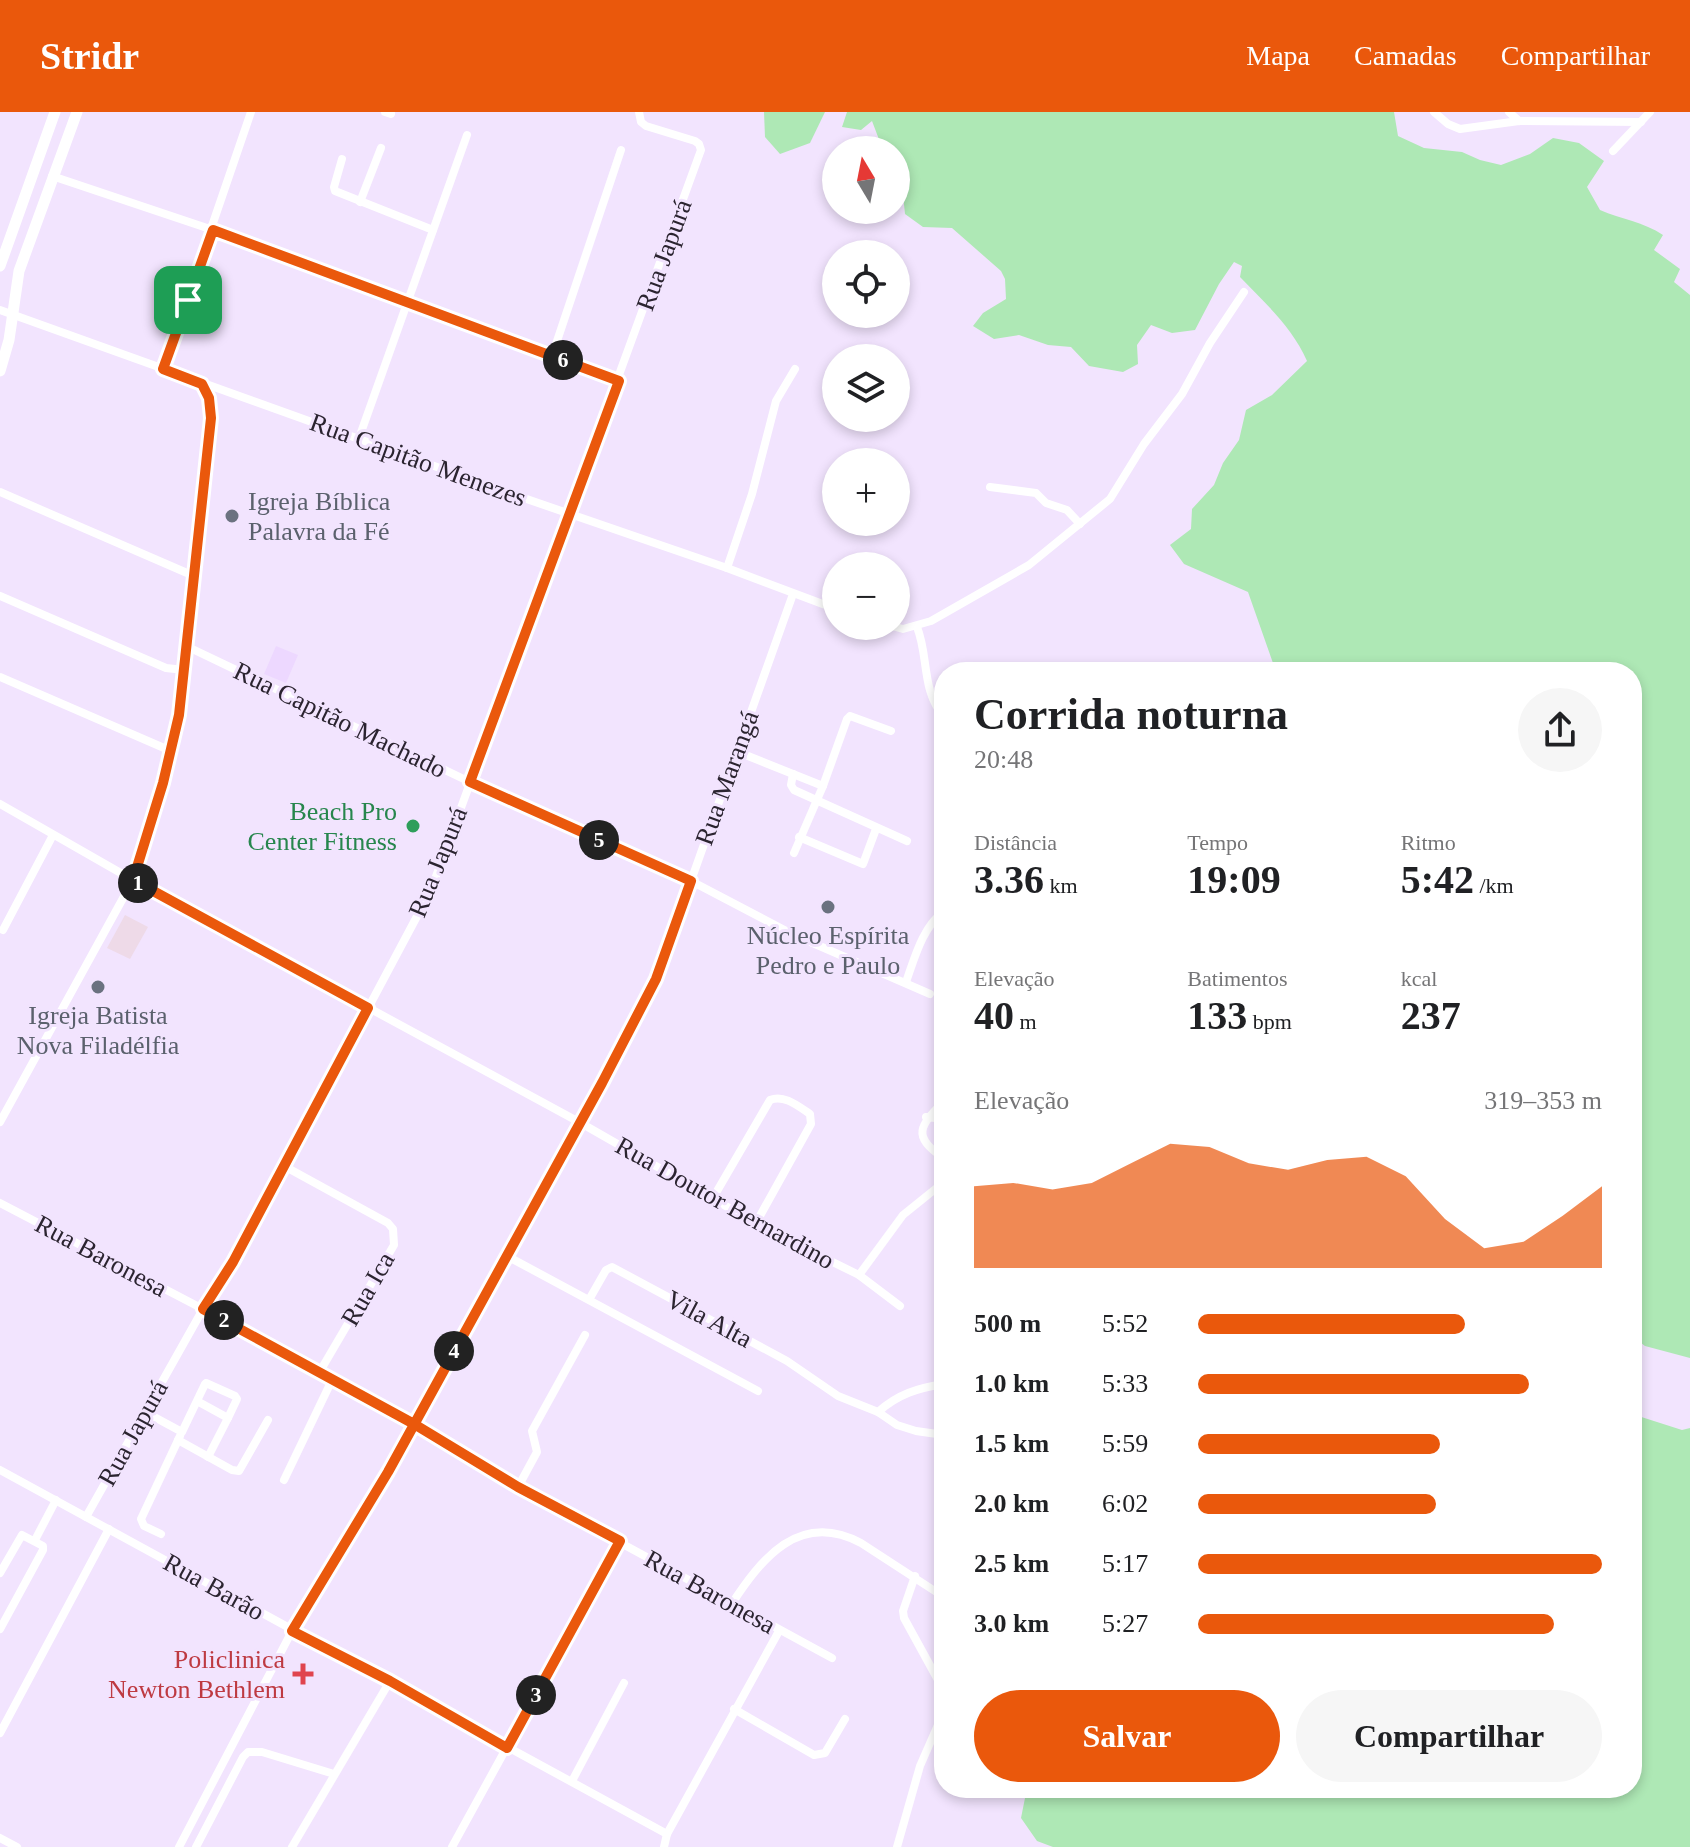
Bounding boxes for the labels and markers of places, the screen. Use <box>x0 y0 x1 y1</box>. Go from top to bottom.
pin <box>154 266 222 334</box>
pin: 6 <box>543 340 583 380</box>
place label: Igreja Bíblica Palavra da Fé <box>248 487 391 546</box>
marker: Igreja Bíblica Palavra da Fé <box>223 507 241 525</box>
place label: Beach Pro Center Fitness <box>248 797 397 856</box>
marker: Beach Pro Center Fitness <box>404 817 422 835</box>
pin: 5 <box>579 820 619 860</box>
pin: 1 <box>118 863 158 903</box>
marker: Núcleo Espírita Pedro e Paulo <box>819 898 837 916</box>
place label: Núcleo Espírita Pedro e Paulo <box>747 921 910 980</box>
marker: Igreja Batista Nova Filadélfia <box>89 978 107 996</box>
place label: Igreja Batista Nova Filadélfia <box>17 1001 180 1060</box>
pin: 2 <box>204 1300 244 1340</box>
pin: 4 <box>434 1331 474 1371</box>
place label: Policlinica Newton Bethlem <box>108 1645 285 1704</box>
marker: Policlinica Newton Bethlem <box>292 1663 314 1685</box>
pin: 3 <box>516 1675 556 1715</box>

